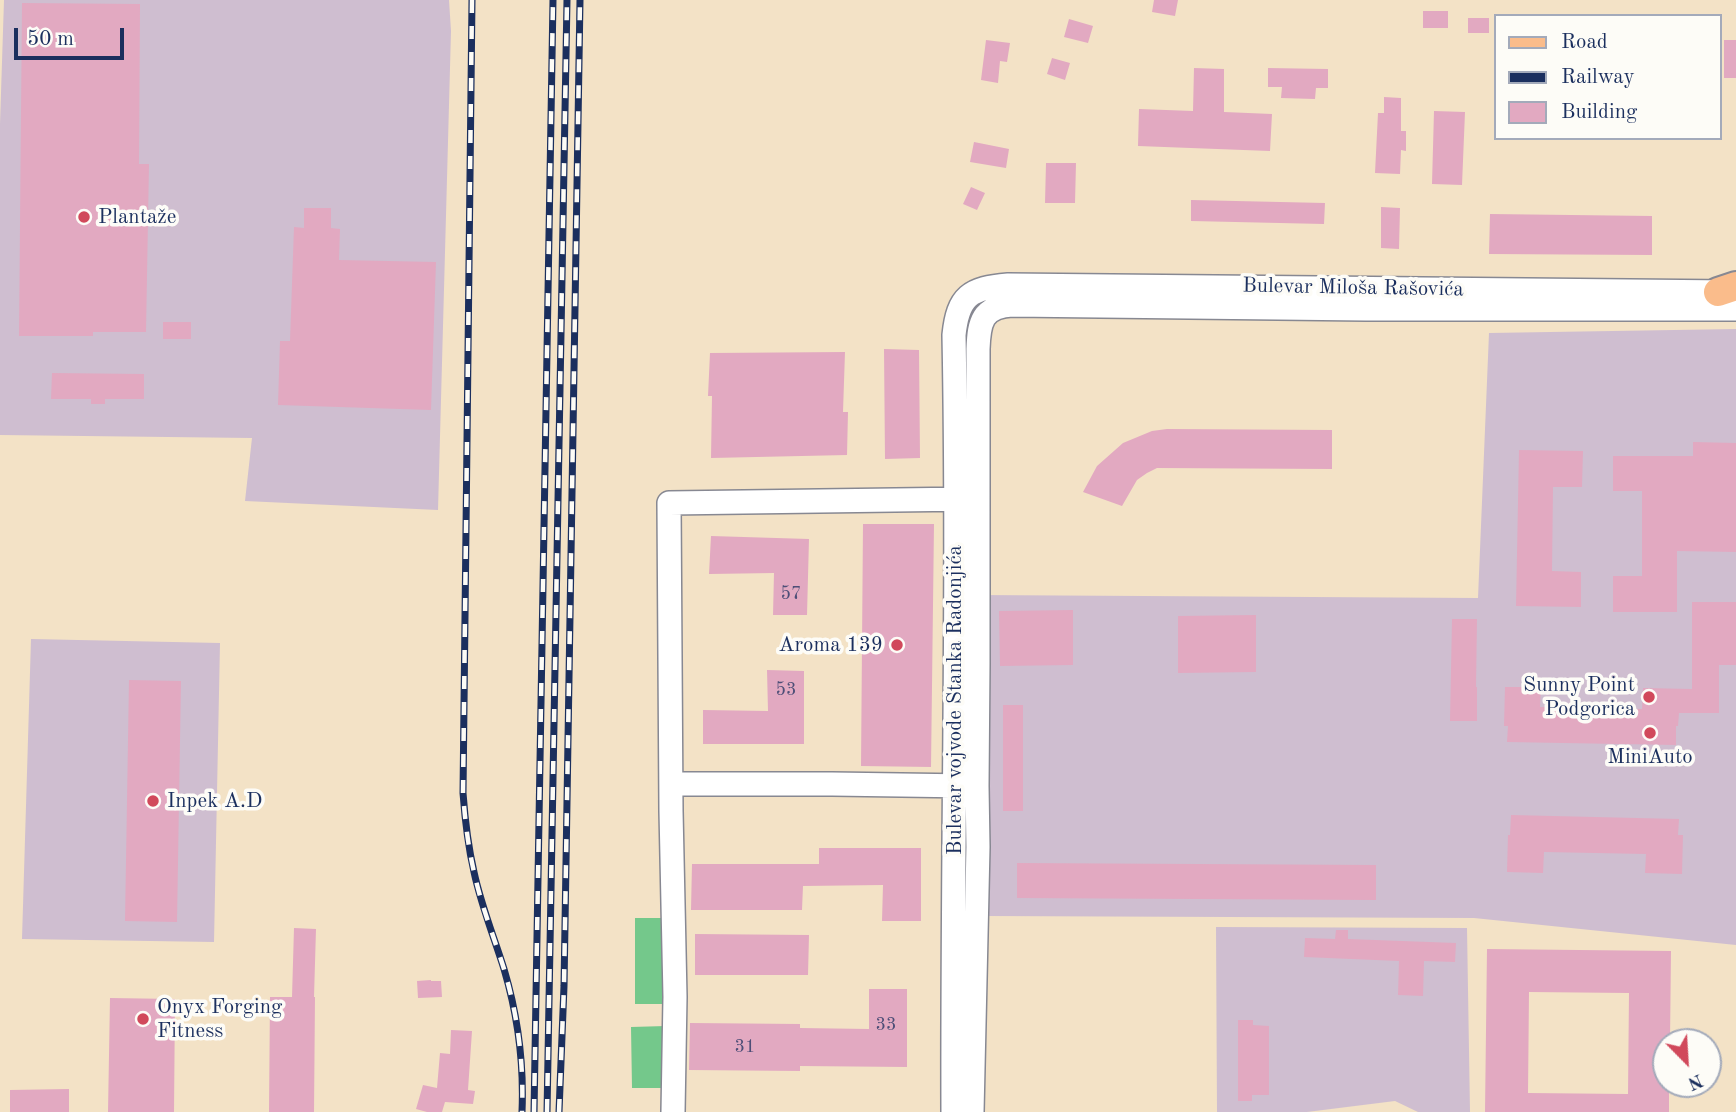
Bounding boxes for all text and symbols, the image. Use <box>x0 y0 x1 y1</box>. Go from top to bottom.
scale bar <box>18 14 128 58</box>
legend <box>1494 14 1722 140</box>
text: 50 m <box>27 29 74 50</box>
text: Road <box>1561 32 1608 53</box>
text: Railway <box>1561 67 1635 88</box>
text: Building <box>1561 102 1637 123</box>
place label: Plantaže <box>98 204 176 230</box>
marker: Plantaže <box>76 209 92 225</box>
street label: Bulevar Miloša Rašovića <box>1242 273 1464 303</box>
street label: Bulevar vojvode Stanka Radonjića <box>942 545 968 855</box>
house number: 57 <box>781 583 801 605</box>
place label: Aroma 139 <box>778 632 883 658</box>
marker: Aroma 139 <box>889 637 905 653</box>
place label: Sunny Point Podgorica <box>1523 672 1635 722</box>
house number: 53 <box>776 679 796 701</box>
marker: Sunny Point Podgorica <box>1641 689 1657 705</box>
marker: MiniAuto <box>1642 725 1658 741</box>
place label: MiniAuto <box>1607 744 1693 770</box>
place label: Inpek A.D <box>167 788 262 814</box>
marker: Inpek A.D <box>145 793 161 809</box>
place label: Onyx Forging Fitness <box>157 994 282 1044</box>
marker: Onyx Forging Fitness <box>135 1011 151 1027</box>
house number: 33 <box>876 1014 896 1036</box>
north arrow <box>1652 1028 1722 1098</box>
house number: 31 <box>735 1036 755 1058</box>
text: N <box>1684 1069 1705 1092</box>

